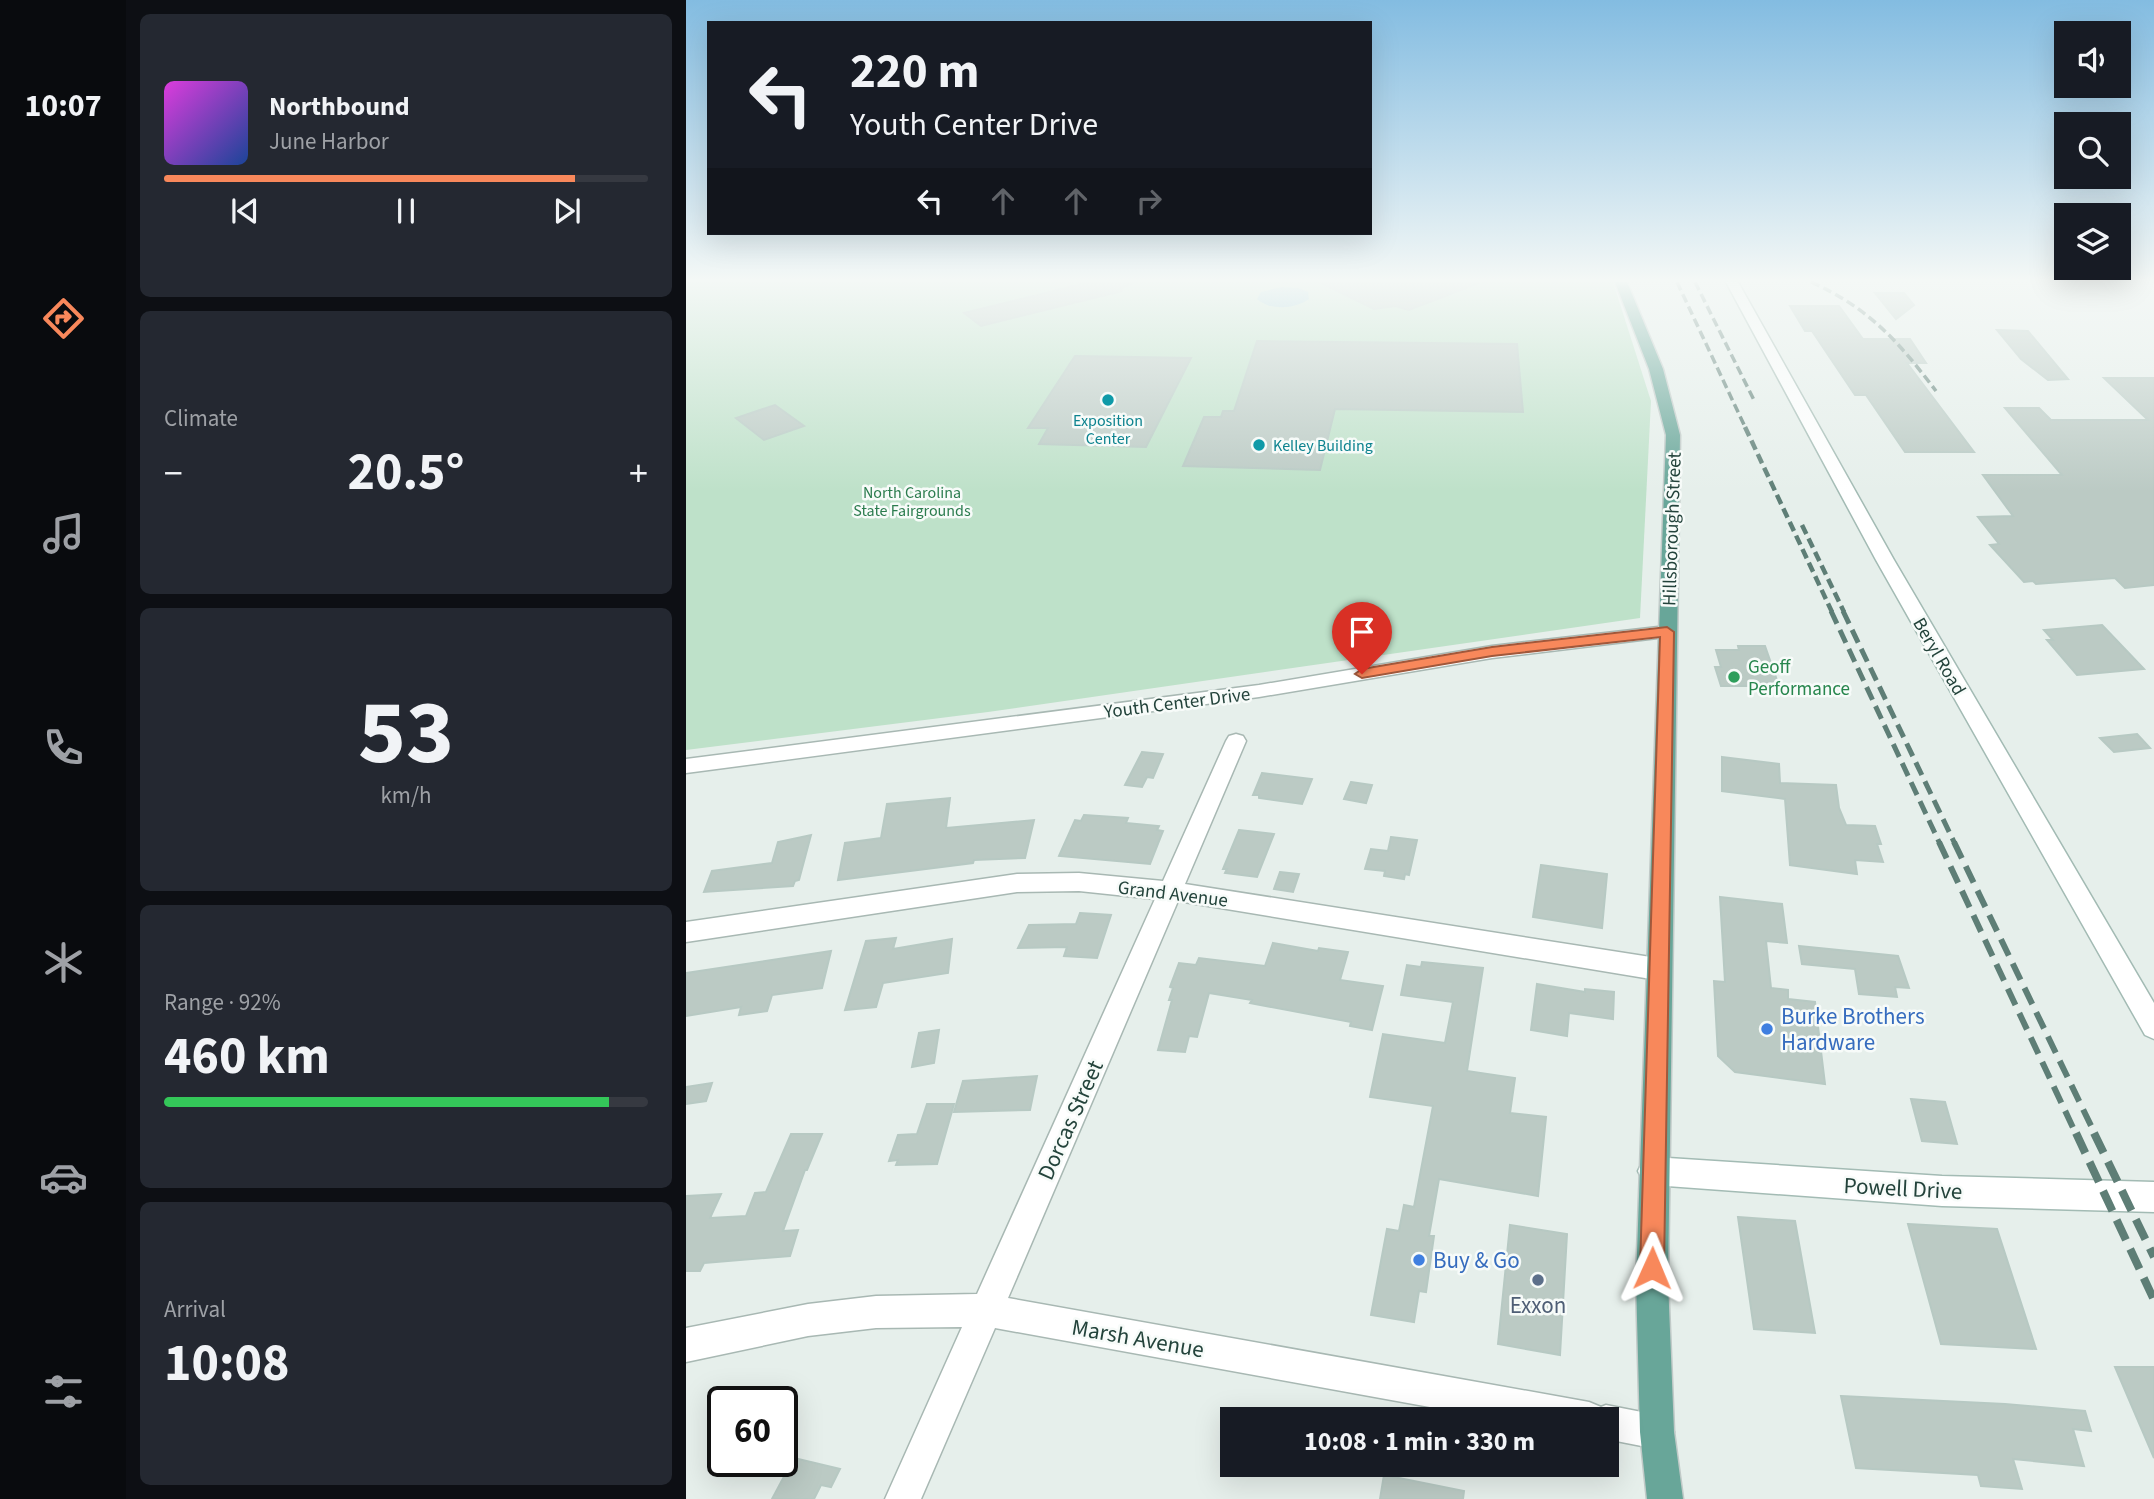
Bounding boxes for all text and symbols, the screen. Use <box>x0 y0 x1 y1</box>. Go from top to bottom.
map controls <box>2054 21 2131 280</box>
button: sound <box>2054 21 2131 98</box>
text: 220 m <box>850 37 979 107</box>
icon: left <box>735 49 826 140</box>
text: 10:07 <box>24 83 102 129</box>
text: Northbound <box>269 88 410 125</box>
text: Youth Center Drive <box>850 102 1098 148</box>
button: search <box>2054 112 2131 189</box>
text: June Harbor <box>269 125 389 158</box>
icon: left <box>911 182 949 220</box>
icon: ahead <box>984 182 1022 220</box>
icon: ahead <box>1057 182 1095 220</box>
icon: right <box>1130 182 1168 220</box>
icon: previous <box>226 192 264 230</box>
icon: pause <box>387 192 425 230</box>
icon: next <box>548 192 586 230</box>
button: layers <box>2054 203 2131 280</box>
icon: directions <box>39 294 88 343</box>
marker: Exposition Center <box>1100 392 1116 408</box>
text: Climate <box>164 402 238 435</box>
place label: Exposition Center <box>1073 410 1143 450</box>
place label: Kelley Building <box>1273 435 1373 457</box>
text: 20.5° <box>348 436 464 510</box>
marker: Kelley Building <box>1251 437 1267 453</box>
text: − <box>164 447 183 501</box>
text: + <box>629 447 648 501</box>
street label: Hillsborough Street <box>1656 451 1689 606</box>
park label: North Carolina State Fairgrounds <box>853 482 971 522</box>
icon: music <box>39 509 88 558</box>
pin <box>1332 602 1392 674</box>
icon: arrive <box>1343 613 1381 651</box>
street label: Beryl Road <box>1906 613 1972 701</box>
place label: Geoff Performance <box>1748 654 1850 703</box>
text: 53 <box>358 669 454 798</box>
marker: Geoff Performance <box>1726 669 1742 685</box>
street label: Youth Center Drive <box>1101 681 1252 726</box>
icon: phone <box>39 723 88 772</box>
text: km/h <box>380 779 432 812</box>
street label: Grand Avenue <box>1116 874 1229 915</box>
icon: climate <box>39 938 88 987</box>
text: Range · 92% <box>164 986 281 1019</box>
place label: Burke Brothers Hardware <box>1781 1000 1925 1059</box>
text: 460 km <box>164 1020 330 1094</box>
marker: Burke Brothers Hardware <box>1759 1021 1775 1037</box>
street label: Dorcas Street <box>1029 1055 1112 1185</box>
icon: car <box>39 1153 88 1202</box>
street label: Powell Drive <box>1843 1169 1963 1208</box>
position arrow <box>1615 1231 1689 1305</box>
place label: Buy & Go <box>1433 1244 1520 1277</box>
marker: Buy & Go <box>1411 1252 1427 1268</box>
marker: Exxon <box>1530 1272 1546 1288</box>
place label: Exxon <box>1510 1289 1566 1322</box>
text: Arrival <box>164 1293 226 1326</box>
street label: Marsh Avenue <box>1069 1311 1207 1366</box>
text: 10:08 <box>164 1327 289 1401</box>
icon: filters <box>39 1367 88 1416</box>
speed limit sign: 60 <box>707 1386 798 1477</box>
text: 10:08 · 1 min · 330 m <box>1304 1423 1535 1460</box>

